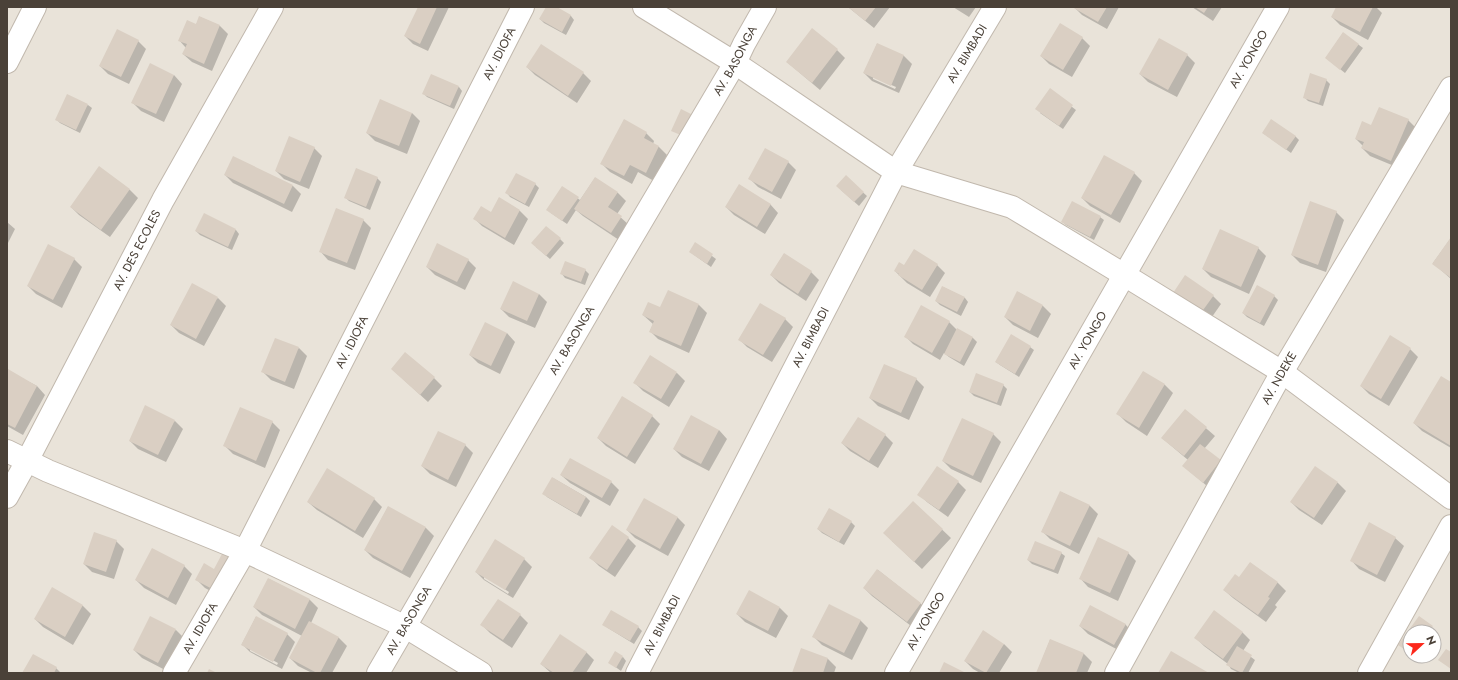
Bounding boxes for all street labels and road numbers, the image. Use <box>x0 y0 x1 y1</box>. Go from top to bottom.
street label: AV. BIMBADI <box>942 21 992 86</box>
street label: AV. BASONGA <box>709 22 762 99</box>
street label: AV. IDIOFA <box>478 24 520 83</box>
street label: AV. YONGO <box>1225 27 1272 91</box>
street label: AV. DES ECOLES <box>108 206 166 294</box>
street label: AV. BASONGA <box>544 302 599 378</box>
street label: AV. BIMBADI <box>788 304 834 371</box>
street label: AV. YONGO <box>1064 308 1111 373</box>
street label: AV. IDIOFA <box>331 312 373 372</box>
street label: AV. NDEKE <box>1257 348 1301 408</box>
street label: AV. BASONGA <box>381 582 436 658</box>
street label: AV. YONGO <box>902 589 950 653</box>
street label: AV. BIMBADI <box>639 592 685 658</box>
street label: AV. IDIOFA <box>178 599 222 657</box>

